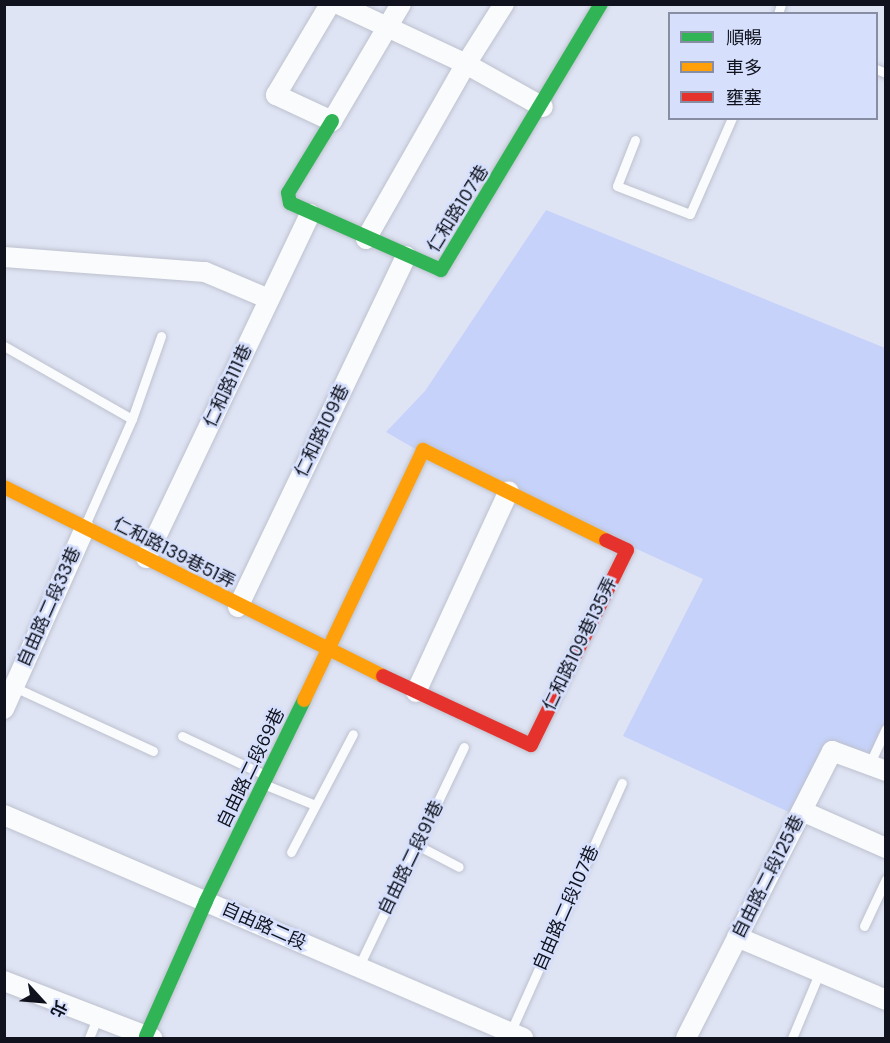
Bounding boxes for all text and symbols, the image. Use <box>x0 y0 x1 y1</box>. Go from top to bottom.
legend <box>668 12 878 120</box>
text: 順暢 <box>726 25 762 50</box>
text: 車多 <box>726 55 762 80</box>
text: 壅塞 <box>726 85 762 110</box>
street label: 仁和路107巷 <box>423 161 493 257</box>
street label: 仁和路111巷 <box>199 341 257 431</box>
street label: 仁和路109巷 <box>290 381 354 481</box>
street label: 仁和路139巷51弄 <box>109 513 239 593</box>
street label: 自由路二段33巷 <box>13 544 85 670</box>
street label: 仁和路109巷135弄 <box>538 574 622 714</box>
street label: 自由路二段69巷 <box>213 704 289 832</box>
street label: 自由路二段91巷 <box>374 797 448 919</box>
street label: 自由路二段125巷 <box>728 812 808 942</box>
street label: 自由路二段107巷 <box>529 842 603 974</box>
street label: 自由路二段 <box>218 898 310 954</box>
north arrow <box>12 971 72 1031</box>
text: 北 <box>45 997 72 1021</box>

